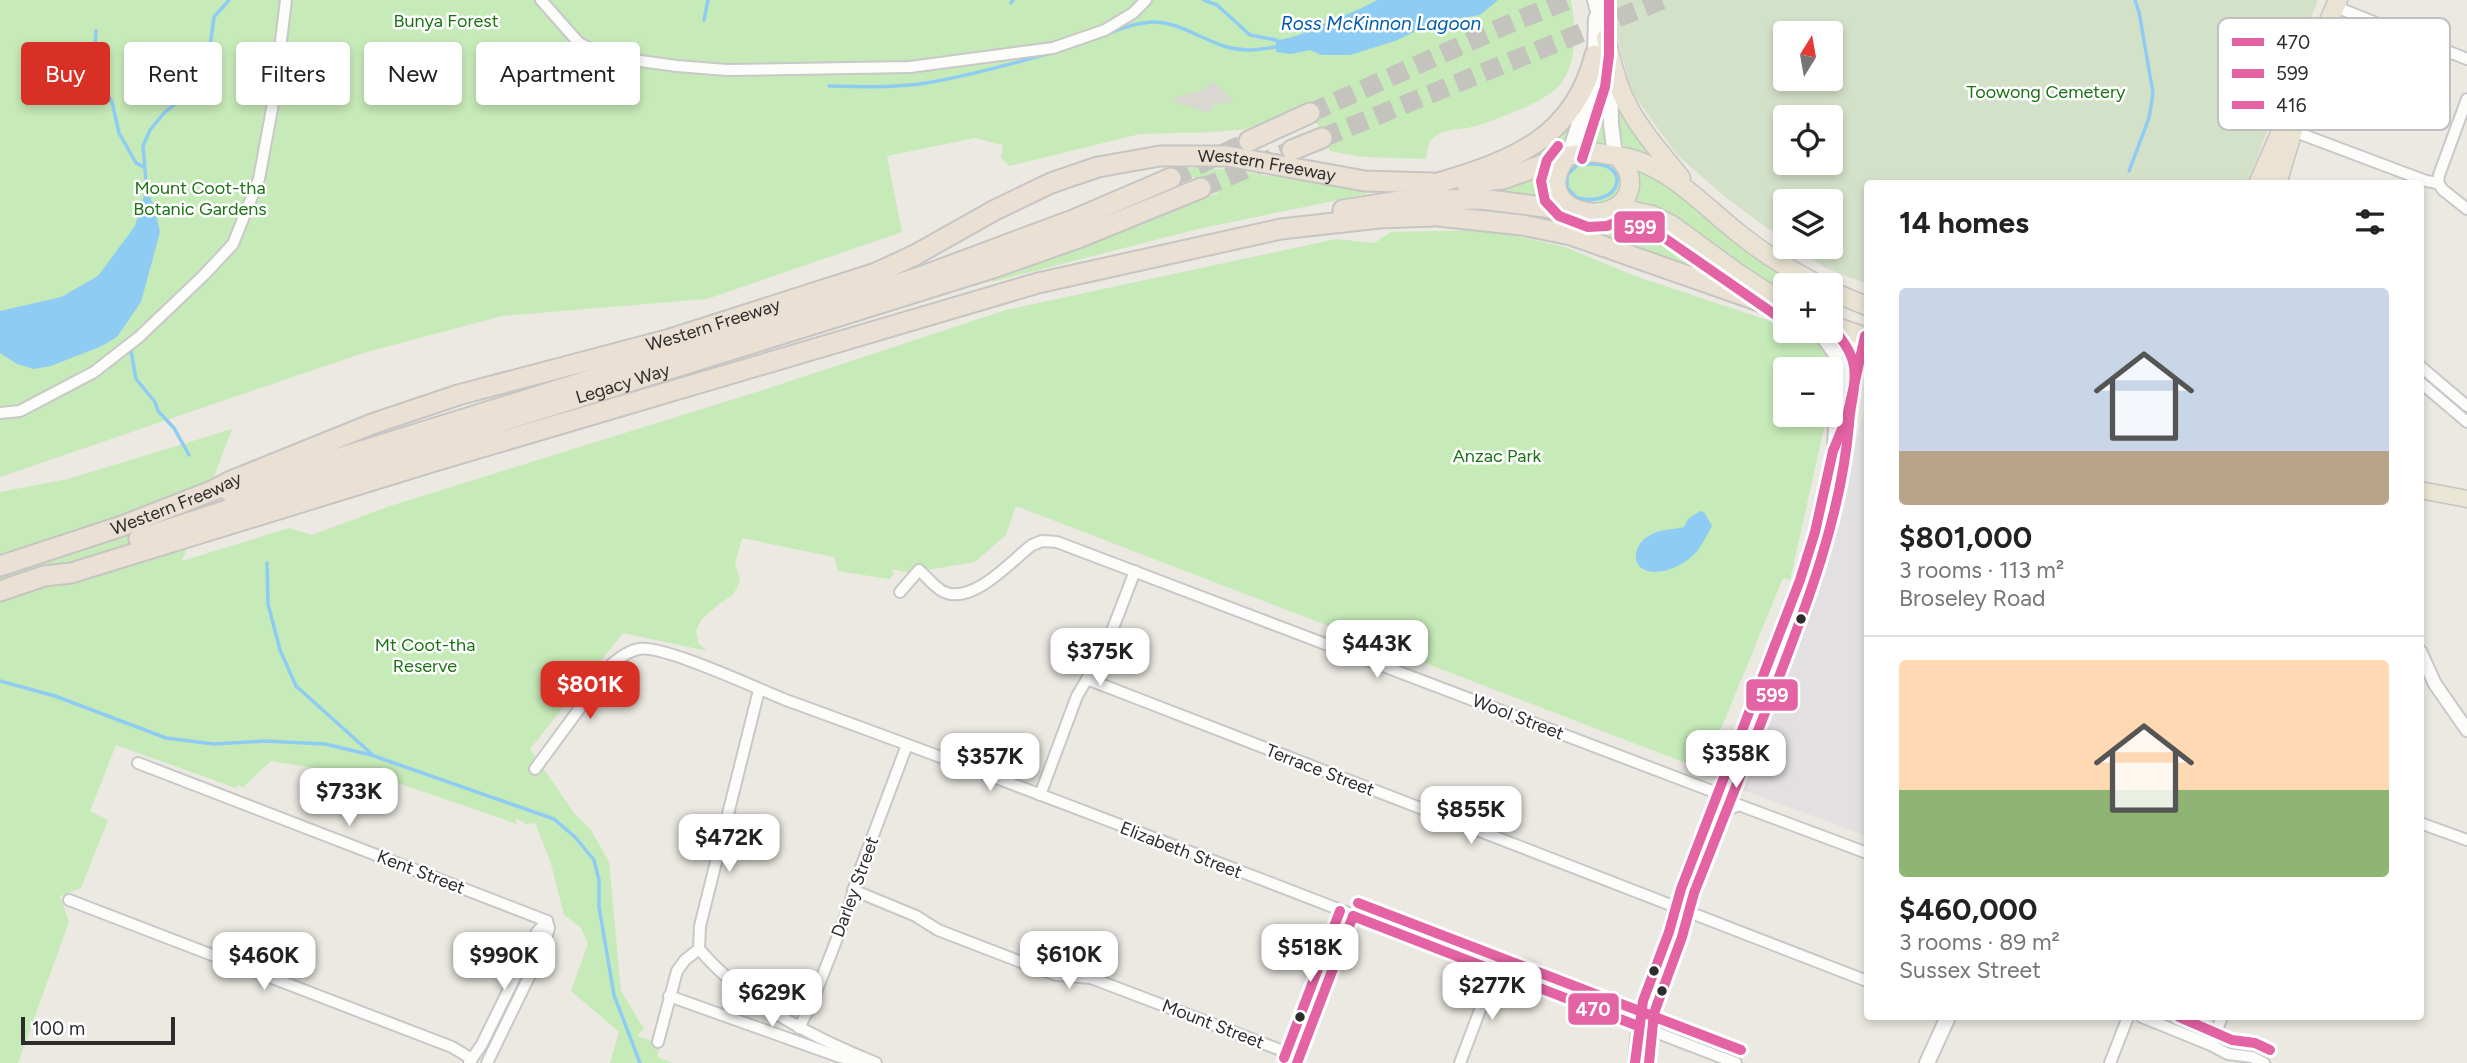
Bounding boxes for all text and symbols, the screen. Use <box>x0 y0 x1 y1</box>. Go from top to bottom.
park label: Bunya Forest <box>393 10 499 32</box>
water label: Ross McKinnon Lagoon <box>1281 12 1482 35</box>
legend <box>2218 18 2450 130</box>
north arrow <box>1773 21 1843 91</box>
map controls <box>1773 21 1843 427</box>
text: 470 <box>2276 31 2310 54</box>
chip: Buy <box>21 42 110 105</box>
chip: Rent <box>124 42 222 105</box>
chip: Filters <box>236 42 350 105</box>
chip: New <box>364 42 462 105</box>
chip: Apartment <box>476 42 640 105</box>
text: 599 <box>2276 62 2308 85</box>
park label: Toowong Cemetery <box>1967 81 2126 103</box>
text: 416 <box>2276 94 2307 117</box>
button: locate <box>1773 105 1843 175</box>
street label: Western Freeway <box>1198 145 1338 187</box>
park label: Mount Coot-tha Botanic Gardens <box>133 177 267 220</box>
button: layers <box>1773 189 1843 259</box>
icon: filters <box>2351 203 2389 241</box>
text: 14 homes <box>1899 204 2029 241</box>
line badge: 599 <box>1613 210 1666 244</box>
text: 599 <box>1623 216 1657 239</box>
button: + <box>1773 273 1843 343</box>
street label: Western Freeway <box>644 293 784 356</box>
icon: home <box>2081 333 2207 459</box>
button: − <box>1773 357 1843 427</box>
street label: Legacy Way <box>573 358 673 409</box>
park label: Anzac Park <box>1453 445 1542 467</box>
street label: Western Freeway <box>108 467 245 540</box>
text: $801,000 <box>1899 519 2032 556</box>
text: 3 rooms · 113 m² <box>1899 556 2064 584</box>
text: Broseley Road <box>1899 584 2045 612</box>
unlabelled marker <box>1794 612 1808 626</box>
pin: $443K <box>1328 620 1426 680</box>
pin: $375K <box>1051 628 1149 688</box>
text: $443K <box>1342 629 1412 657</box>
park label: Mt Coot-tha Reserve <box>375 634 475 677</box>
text: $375K <box>1067 637 1134 665</box>
pin: $801K <box>541 662 639 721</box>
text: $801K <box>557 670 623 698</box>
line badge: 599 <box>1745 678 1799 712</box>
text: 599 <box>1755 684 1789 707</box>
street label: Wool Street <box>1469 689 1567 745</box>
icon: home <box>2081 705 2207 831</box>
pin: $358K <box>1687 730 1785 790</box>
pin: $357K <box>941 734 1039 793</box>
street label: Terrace Street <box>1263 739 1378 801</box>
text: $358K <box>1702 739 1770 767</box>
text: $357K <box>957 742 1024 770</box>
pin: $733K <box>300 768 398 828</box>
text: $733K <box>316 777 382 805</box>
pin: $855K <box>1422 786 1520 846</box>
text: $855K <box>1437 795 1505 823</box>
pin: $472K <box>680 814 778 874</box>
street label: Elizabeth Street <box>1117 817 1245 883</box>
text: $472K <box>695 823 763 851</box>
street label: Darley Street <box>827 833 883 940</box>
street label: Kent Street <box>374 845 468 899</box>
text: $460,000 <box>1899 891 2037 928</box>
pin: $518K <box>1261 925 1359 984</box>
text: 3 rooms · 89 m² <box>1899 928 2060 956</box>
pin: $460K <box>215 932 313 992</box>
pin: $990K <box>455 932 553 992</box>
pin: $610K <box>1020 932 1118 991</box>
text: $518K <box>1277 933 1343 961</box>
text: $610K <box>1036 940 1102 968</box>
text: $460K <box>229 941 299 969</box>
text: $990K <box>469 941 539 969</box>
text: Sussex Street <box>1899 956 2041 984</box>
pin: $277K <box>1443 962 1541 1022</box>
unlabelled marker <box>1647 964 1661 978</box>
pin: $629K <box>723 970 821 1029</box>
text: $277K <box>1459 971 1525 999</box>
text: $629K <box>738 978 806 1006</box>
unlabelled marker <box>1655 984 1669 998</box>
line badge: 470 <box>1567 992 1620 1026</box>
street label: Mount Street <box>1159 994 1267 1054</box>
text: 470 <box>1576 998 1610 1021</box>
unlabelled marker <box>1293 1010 1307 1024</box>
scale bar <box>21 1014 175 1046</box>
text: 100 m <box>32 1017 85 1040</box>

